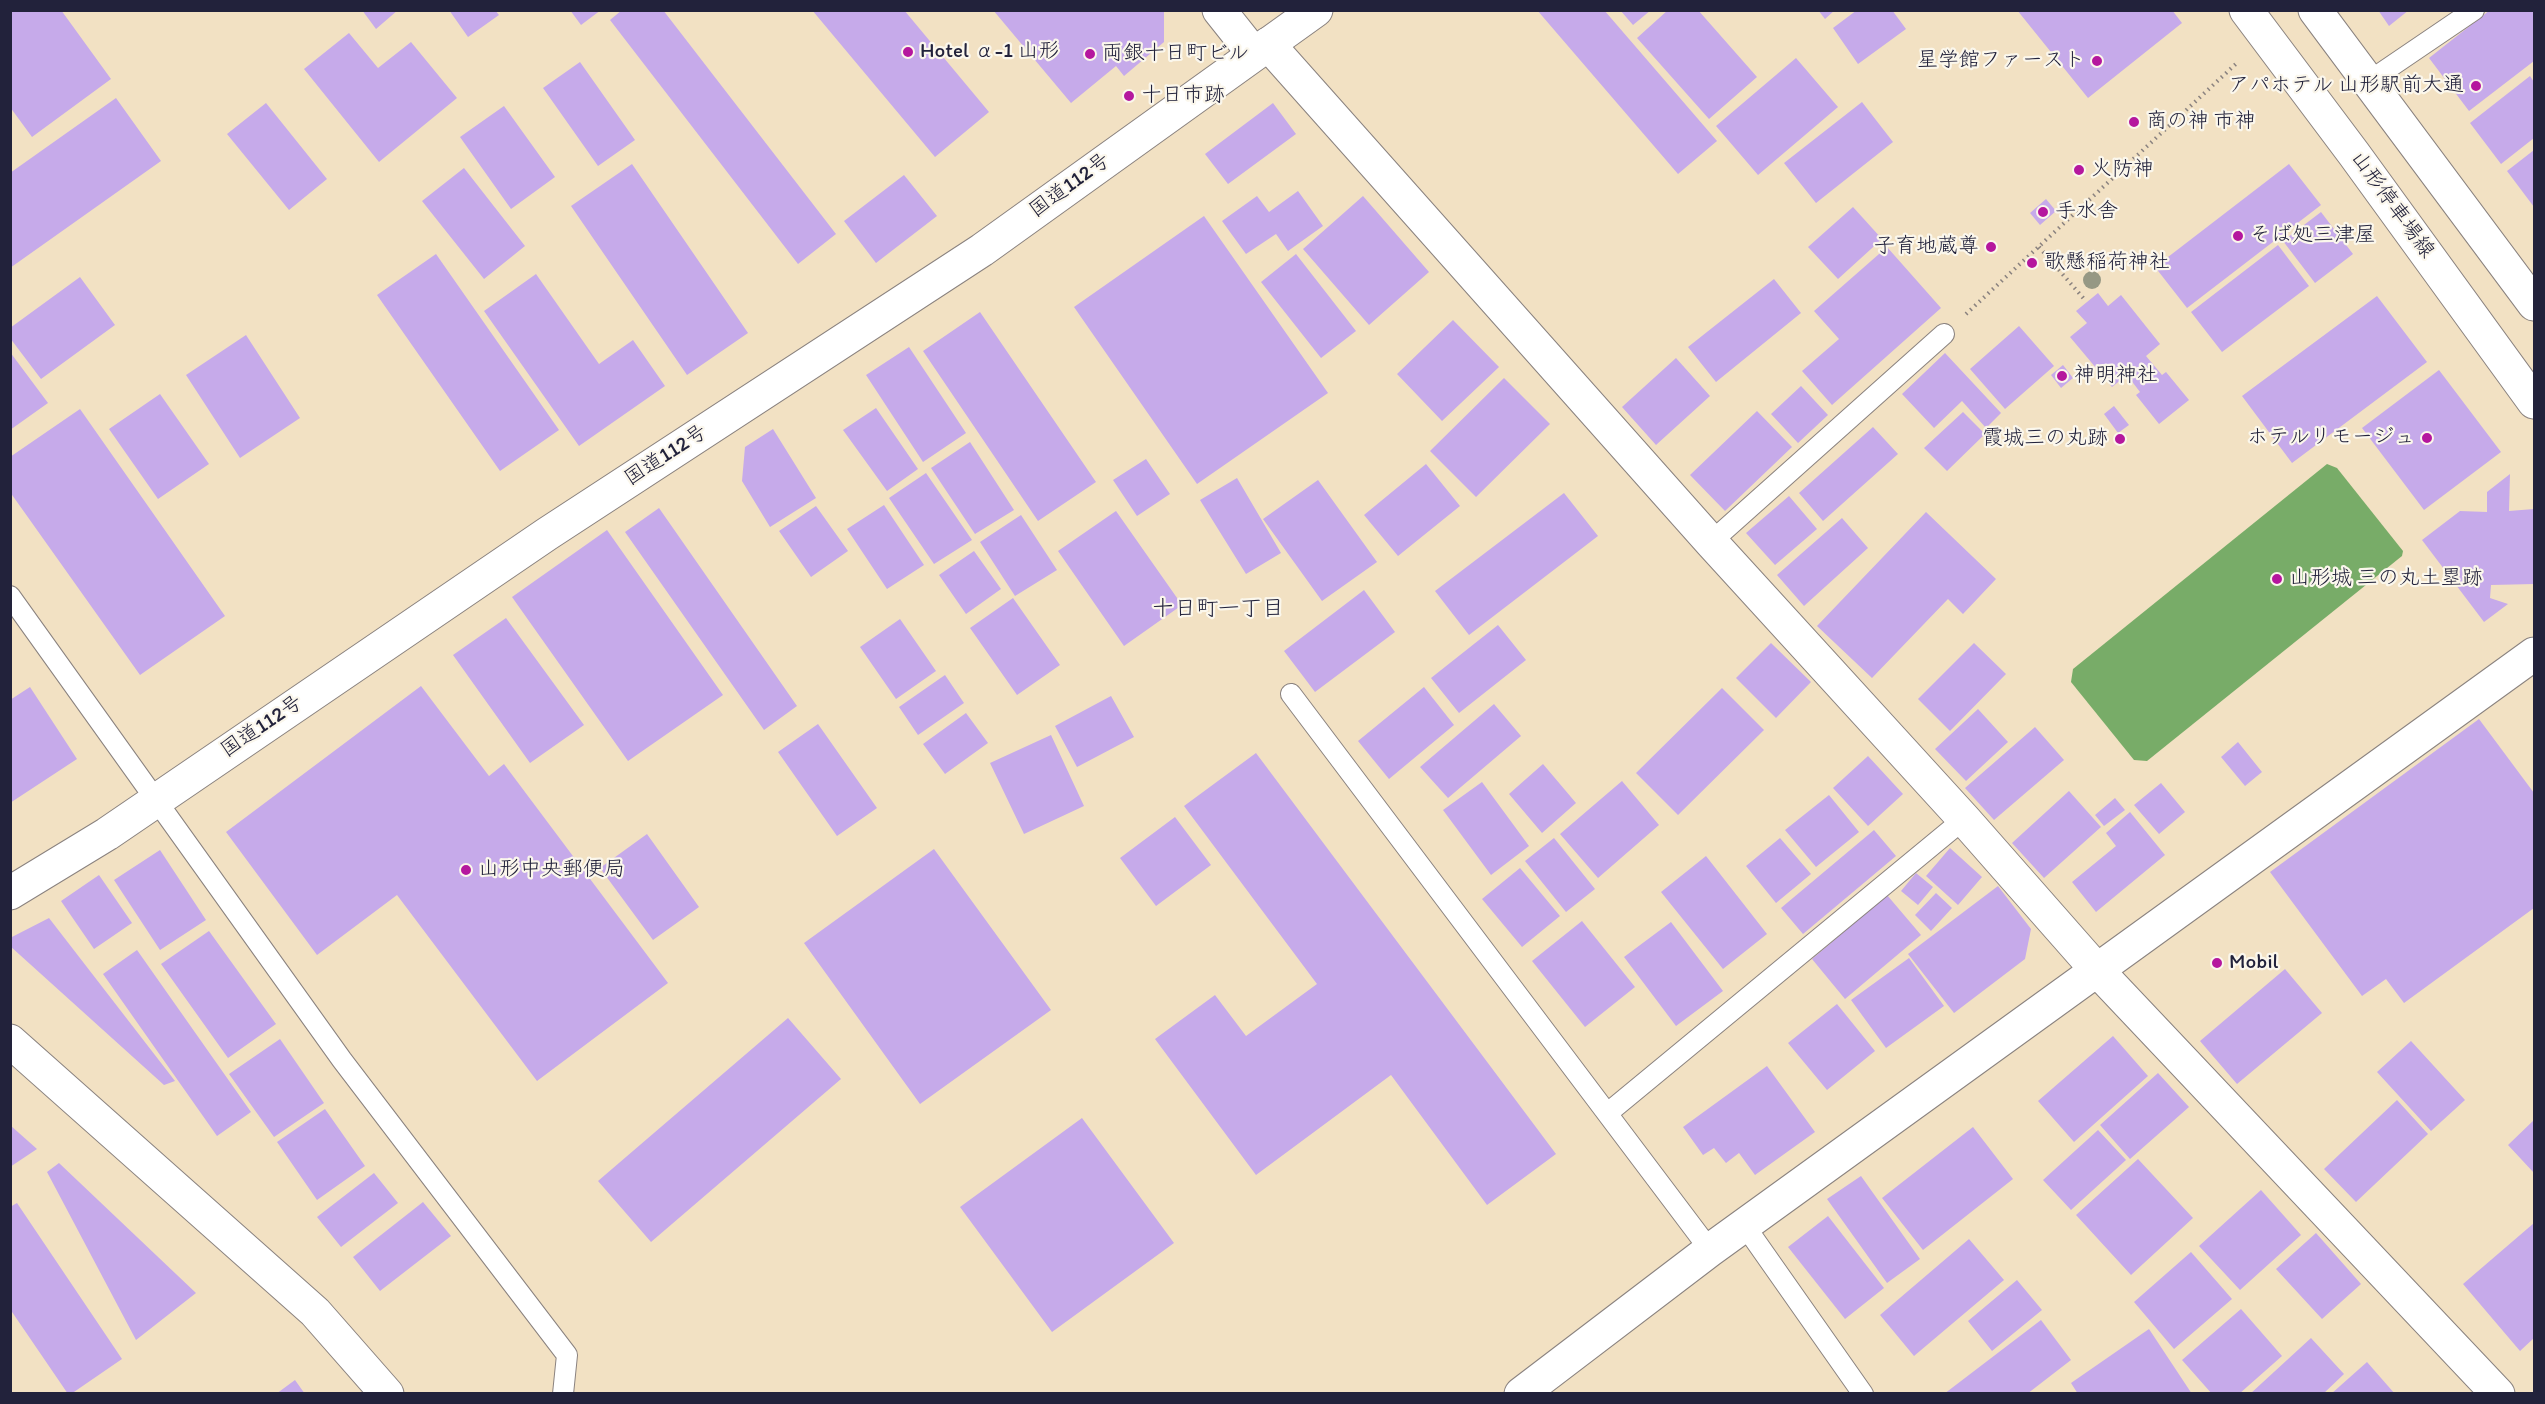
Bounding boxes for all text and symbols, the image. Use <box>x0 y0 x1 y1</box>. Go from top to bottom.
place label: Hotel α-1 山形 <box>920 39 1060 65</box>
place label: 両銀十日町ビル <box>1102 41 1249 67</box>
marker: Hotel α-1 山形 <box>901 45 915 59</box>
marker: 両銀十日町ビル <box>1083 47 1097 61</box>
place label: 星学館ファースト <box>1917 48 2085 74</box>
marker: 星学館ファースト <box>2090 54 2104 68</box>
place label: アパホテル 山形駅前大通 <box>2228 73 2464 99</box>
marker: アパホテル 山形駅前大通 <box>2469 79 2483 93</box>
place label: 十日市跡 <box>1141 83 1225 109</box>
marker: 十日市跡 <box>1122 89 1136 103</box>
place label: 商の神 市神 <box>2146 109 2256 135</box>
marker: 商の神 市神 <box>2127 115 2141 129</box>
street label: 山形停車場線 <box>2345 147 2439 263</box>
street label: 国道112号 <box>1025 148 1115 224</box>
place label: 火防神 <box>2091 157 2154 183</box>
marker: 火防神 <box>2072 163 2086 177</box>
place label: 手水舎 <box>2055 199 2118 225</box>
marker: 手水舎 <box>2036 205 2050 219</box>
place label: そば処三津屋 <box>2250 223 2376 249</box>
marker: そば処三津屋 <box>2231 229 2245 243</box>
place label: 子育地蔵尊 <box>1874 234 1979 260</box>
marker: 子育地蔵尊 <box>1984 240 1998 254</box>
place label: 歌懸稲荷神社 <box>2044 250 2170 276</box>
marker: 歌懸稲荷神社 <box>2025 256 2039 270</box>
place label: 神明神社 <box>2074 363 2158 389</box>
marker: 神明神社 <box>2055 369 2069 383</box>
street label: 国道112号 <box>620 420 712 492</box>
place label: ホテルリモージュ <box>2247 425 2415 451</box>
place label: 霞城三の丸跡 <box>1982 426 2108 452</box>
marker: ホテルリモージュ <box>2420 431 2434 445</box>
marker: 霞城三の丸跡 <box>2113 432 2127 446</box>
place label: 山形城 三の丸土塁跡 <box>2289 566 2483 592</box>
marker: 山形城 三の丸土塁跡 <box>2270 572 2284 586</box>
district label: 十日町一丁目 <box>1152 596 1284 622</box>
street label: 国道112号 <box>216 690 308 764</box>
place label: 山形中央郵便局 <box>478 857 625 883</box>
marker: 山形中央郵便局 <box>459 863 473 877</box>
place label: Mobil <box>2229 950 2278 976</box>
marker: Mobil <box>2210 956 2224 970</box>

